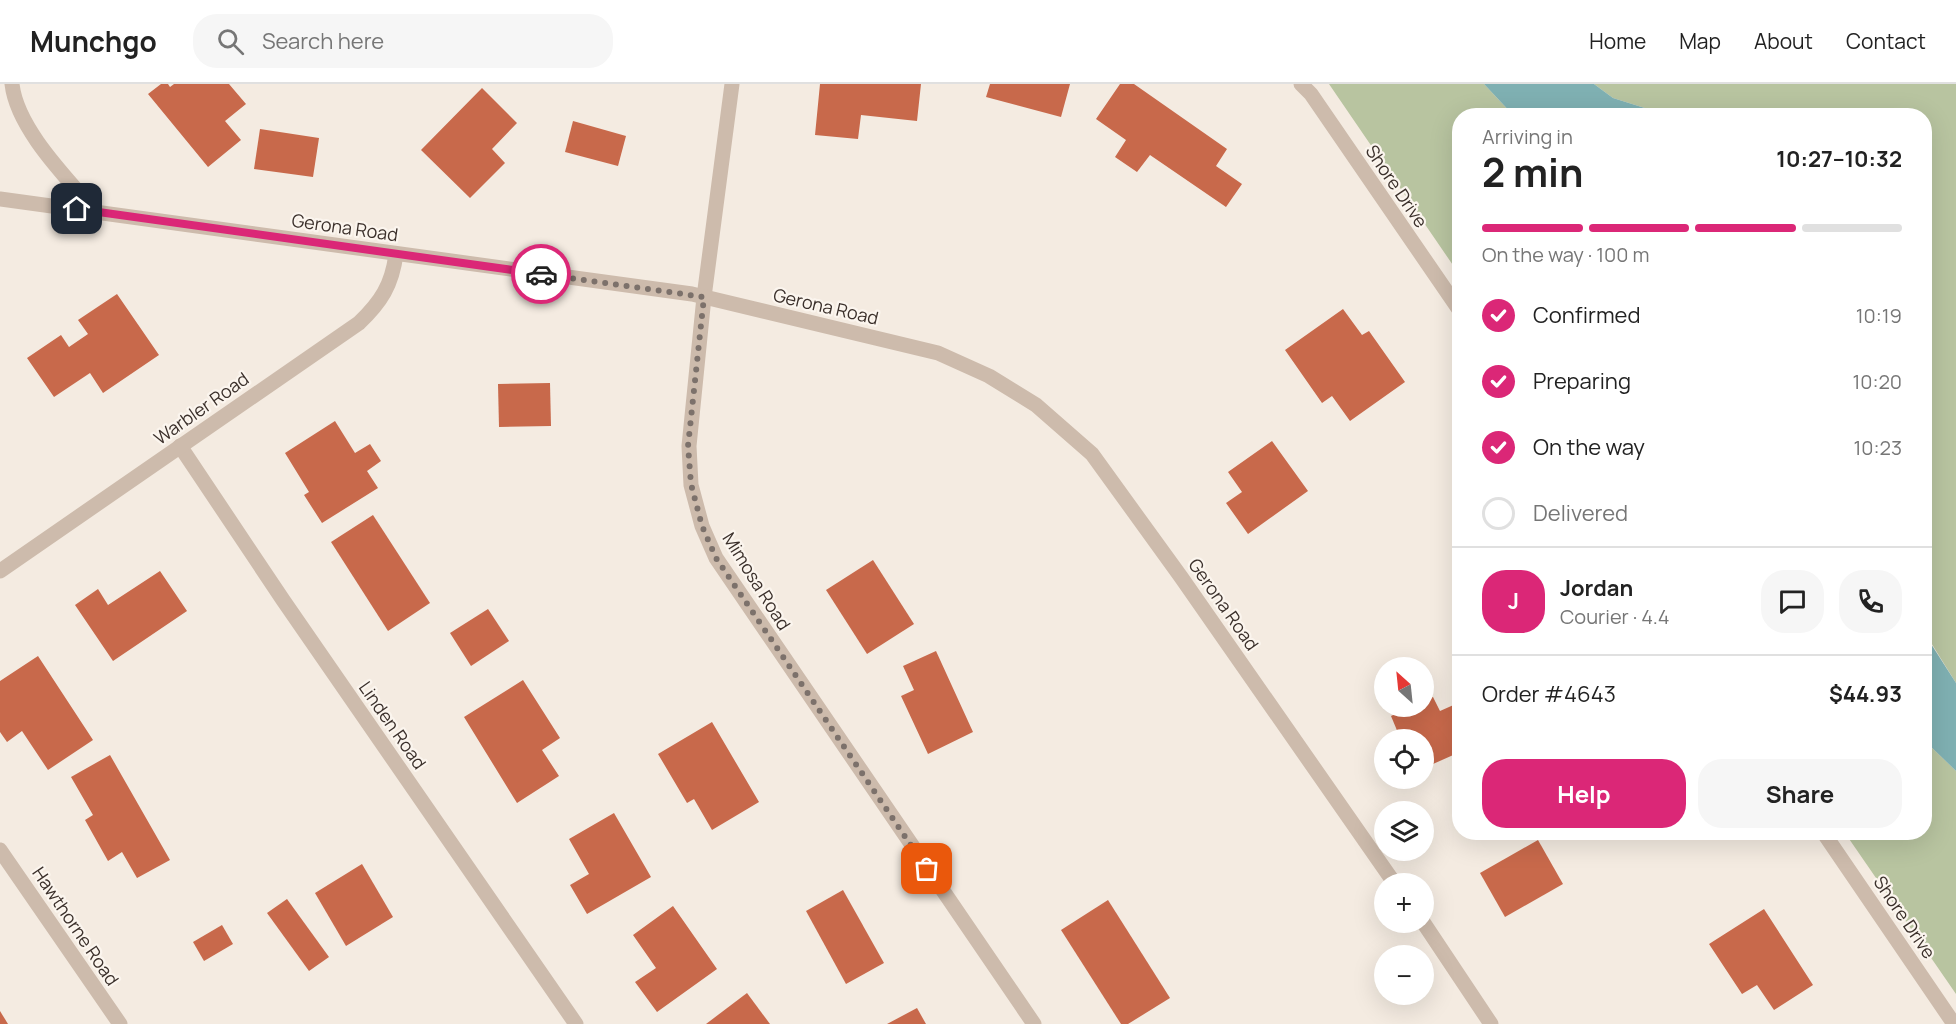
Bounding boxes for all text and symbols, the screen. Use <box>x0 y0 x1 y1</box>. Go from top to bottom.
search box <box>193 14 613 68</box>
text: Munchgo <box>30 22 157 60</box>
icon: search <box>214 25 247 58</box>
text: Search here <box>262 26 384 56</box>
text: Home <box>1589 27 1646 55</box>
text: Map <box>1679 27 1721 55</box>
text: About <box>1754 27 1813 55</box>
text: Contact <box>1846 27 1926 55</box>
text: Arriving in <box>1482 123 1573 150</box>
street label: Shore Drive <box>1361 140 1433 232</box>
text: 10:27–10:32 <box>1776 144 1902 174</box>
text: 2 min <box>1482 145 1583 199</box>
pin <box>51 183 102 234</box>
icon: home <box>60 192 93 225</box>
street label: Gerona Road <box>290 208 400 246</box>
text: On the way · 100 m <box>1482 241 1649 268</box>
courier <box>511 244 571 304</box>
icon: car <box>525 258 558 291</box>
street label: Gerona Road <box>771 282 881 330</box>
icon: check <box>1482 299 1515 332</box>
text: Confirmed <box>1533 300 1641 330</box>
text: 10:19 <box>1856 302 1902 329</box>
icon: check <box>1482 365 1515 398</box>
street label: Warbler Road <box>149 366 253 450</box>
text: Preparing <box>1533 366 1631 396</box>
text: 10:20 <box>1852 368 1902 395</box>
icon: check <box>1482 431 1515 464</box>
text: On the way <box>1533 432 1645 462</box>
text: 10:23 <box>1854 434 1902 461</box>
text: Delivered <box>1533 498 1628 528</box>
street label: Mimosa Road <box>717 528 797 634</box>
street label: Gerona Road <box>1183 553 1265 655</box>
button: chat <box>1761 570 1824 633</box>
button: phone <box>1839 570 1902 633</box>
text: Jordan <box>1560 573 1633 603</box>
text: J <box>1508 586 1519 616</box>
text: Courier · 4.4 <box>1560 603 1670 630</box>
north arrow <box>1374 657 1434 717</box>
map controls <box>1374 657 1434 1005</box>
street label: Linden Road <box>354 676 432 774</box>
text: Order #4643 <box>1482 679 1616 709</box>
text: $44.93 <box>1829 679 1902 709</box>
button: locate <box>1374 729 1434 789</box>
button: Help <box>1482 759 1686 828</box>
button: Share <box>1698 759 1902 828</box>
button: layers <box>1374 801 1434 861</box>
pin <box>901 843 952 894</box>
icon: bag <box>910 852 943 885</box>
street label: Hawthorne Road <box>27 862 125 990</box>
street label: Shore Drive <box>1869 871 1941 963</box>
button: + <box>1374 873 1434 933</box>
button: − <box>1374 945 1434 1005</box>

